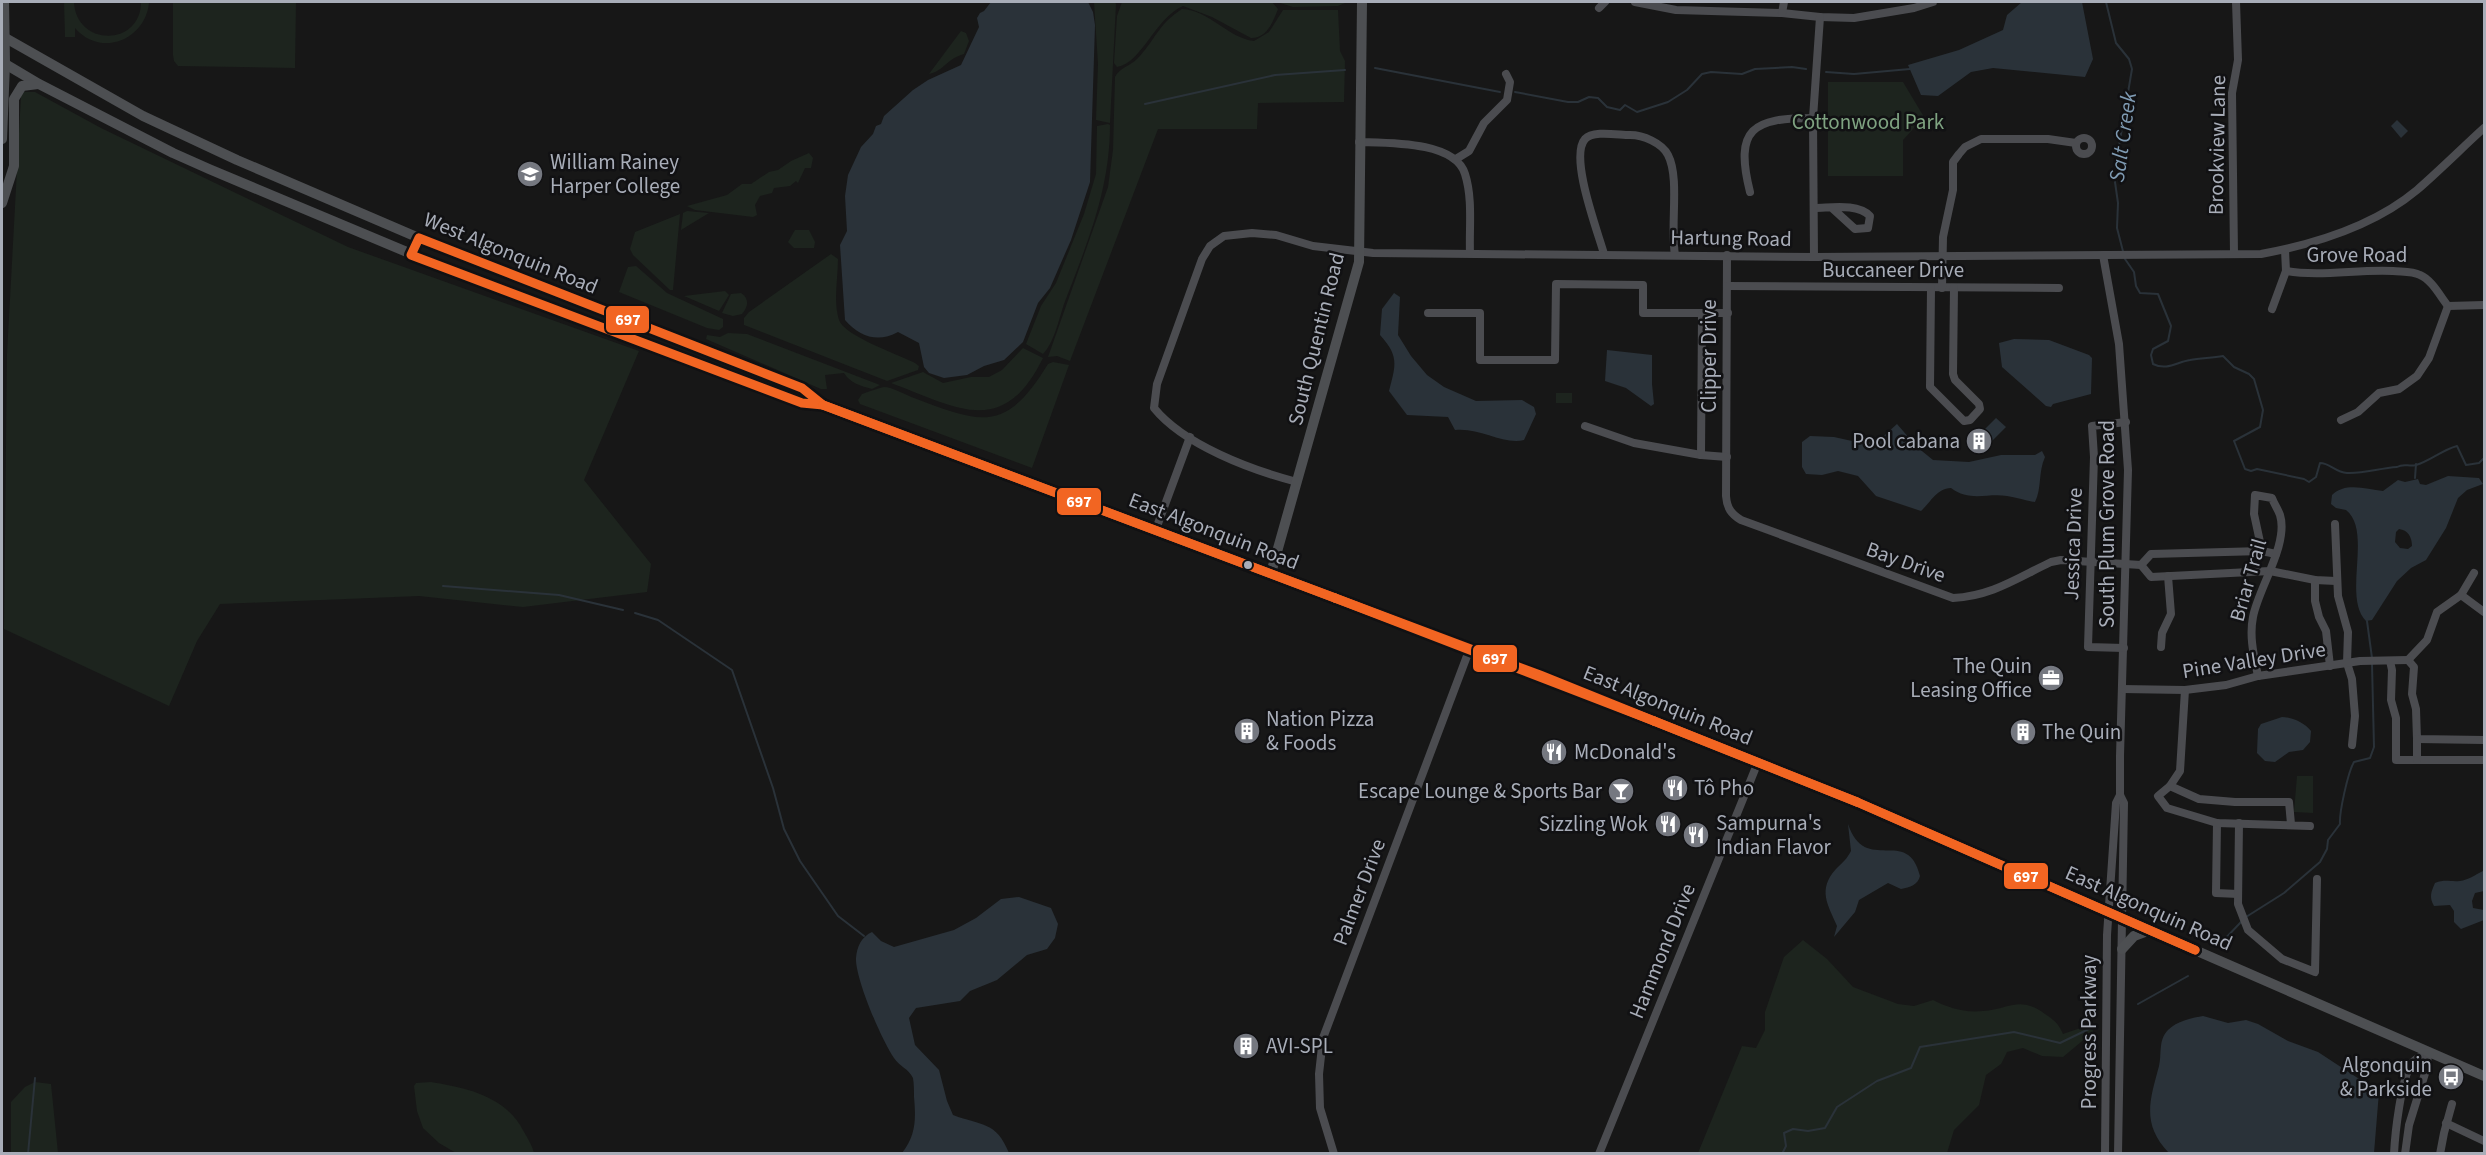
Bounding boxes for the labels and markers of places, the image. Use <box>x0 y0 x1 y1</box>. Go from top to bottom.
place label: William Rainey Harper College <box>550 147 680 201</box>
school or university icon: William Rainey Harper College <box>515 159 545 189</box>
place label: Pool cabana <box>1852 426 1960 456</box>
building icon: Pool cabana <box>1964 426 1994 456</box>
unlabelled marker <box>1242 559 1254 571</box>
place label: The Quin Leasing Office <box>1910 651 2032 705</box>
office icon: The Quin Leasing Office <box>2036 663 2066 693</box>
place label: Nation Pizza & Foods <box>1266 704 1374 758</box>
building icon: Nation Pizza & Foods <box>1232 716 1262 746</box>
building icon: The Quin <box>2008 717 2038 747</box>
place label: The Quin <box>2042 717 2121 747</box>
restaurant icon: McDonald's <box>1539 737 1569 767</box>
place label: McDonald's <box>1574 737 1676 767</box>
restaurant icon: Tô Pho <box>1660 773 1690 803</box>
place label: Tô Pho <box>1694 773 1754 803</box>
place label: Escape Lounge & Sports Bar <box>1358 776 1603 806</box>
bar icon: Escape Lounge & Sports Bar <box>1606 776 1636 806</box>
place label: Sampurna's Indian Flavor <box>1716 808 1832 862</box>
place label: Sizzling Wok <box>1539 809 1649 839</box>
restaurant icon: Sizzling Wok <box>1653 809 1683 839</box>
restaurant icon: Sampurna's Indian Flavor <box>1681 820 1711 850</box>
building icon: AVI-SPL <box>1231 1031 1261 1061</box>
place label: AVI-SPL <box>1266 1031 1333 1061</box>
place label: Algonquin & Parkside <box>2340 1050 2432 1104</box>
bus stop icon: Algonquin & Parkside <box>2436 1062 2466 1092</box>

